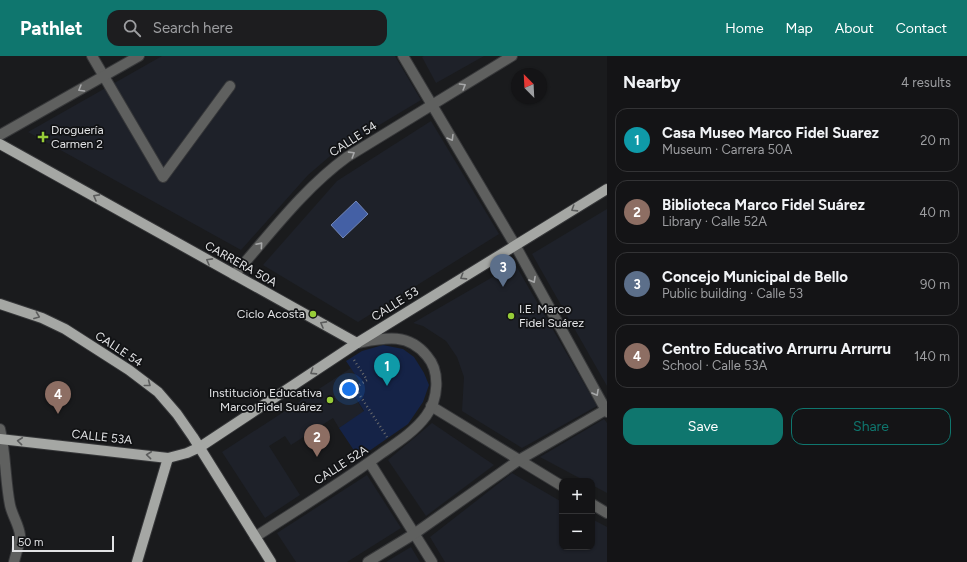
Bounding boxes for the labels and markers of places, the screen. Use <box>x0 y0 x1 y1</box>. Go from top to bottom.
place label: Droguería Carmen 2 <box>51 123 104 151</box>
marker: Droguería Carmen 2 <box>38 132 48 142</box>
pin: 3 <box>490 254 516 287</box>
place label: I.E. Marco Fidel Suárez <box>519 302 584 330</box>
place label: Ciclo Acosta <box>237 307 305 321</box>
marker: Ciclo Acosta <box>308 309 318 319</box>
marker: I.E. Marco Fidel Suárez <box>506 311 516 321</box>
pin: 1 <box>374 353 400 386</box>
pin: 4 <box>45 381 71 414</box>
place label: Institución Educativa Marco Fidel Suárez <box>209 386 322 414</box>
marker: Institución Educativa Marco Fidel Suárez <box>325 395 335 405</box>
pin: 2 <box>304 424 330 457</box>

